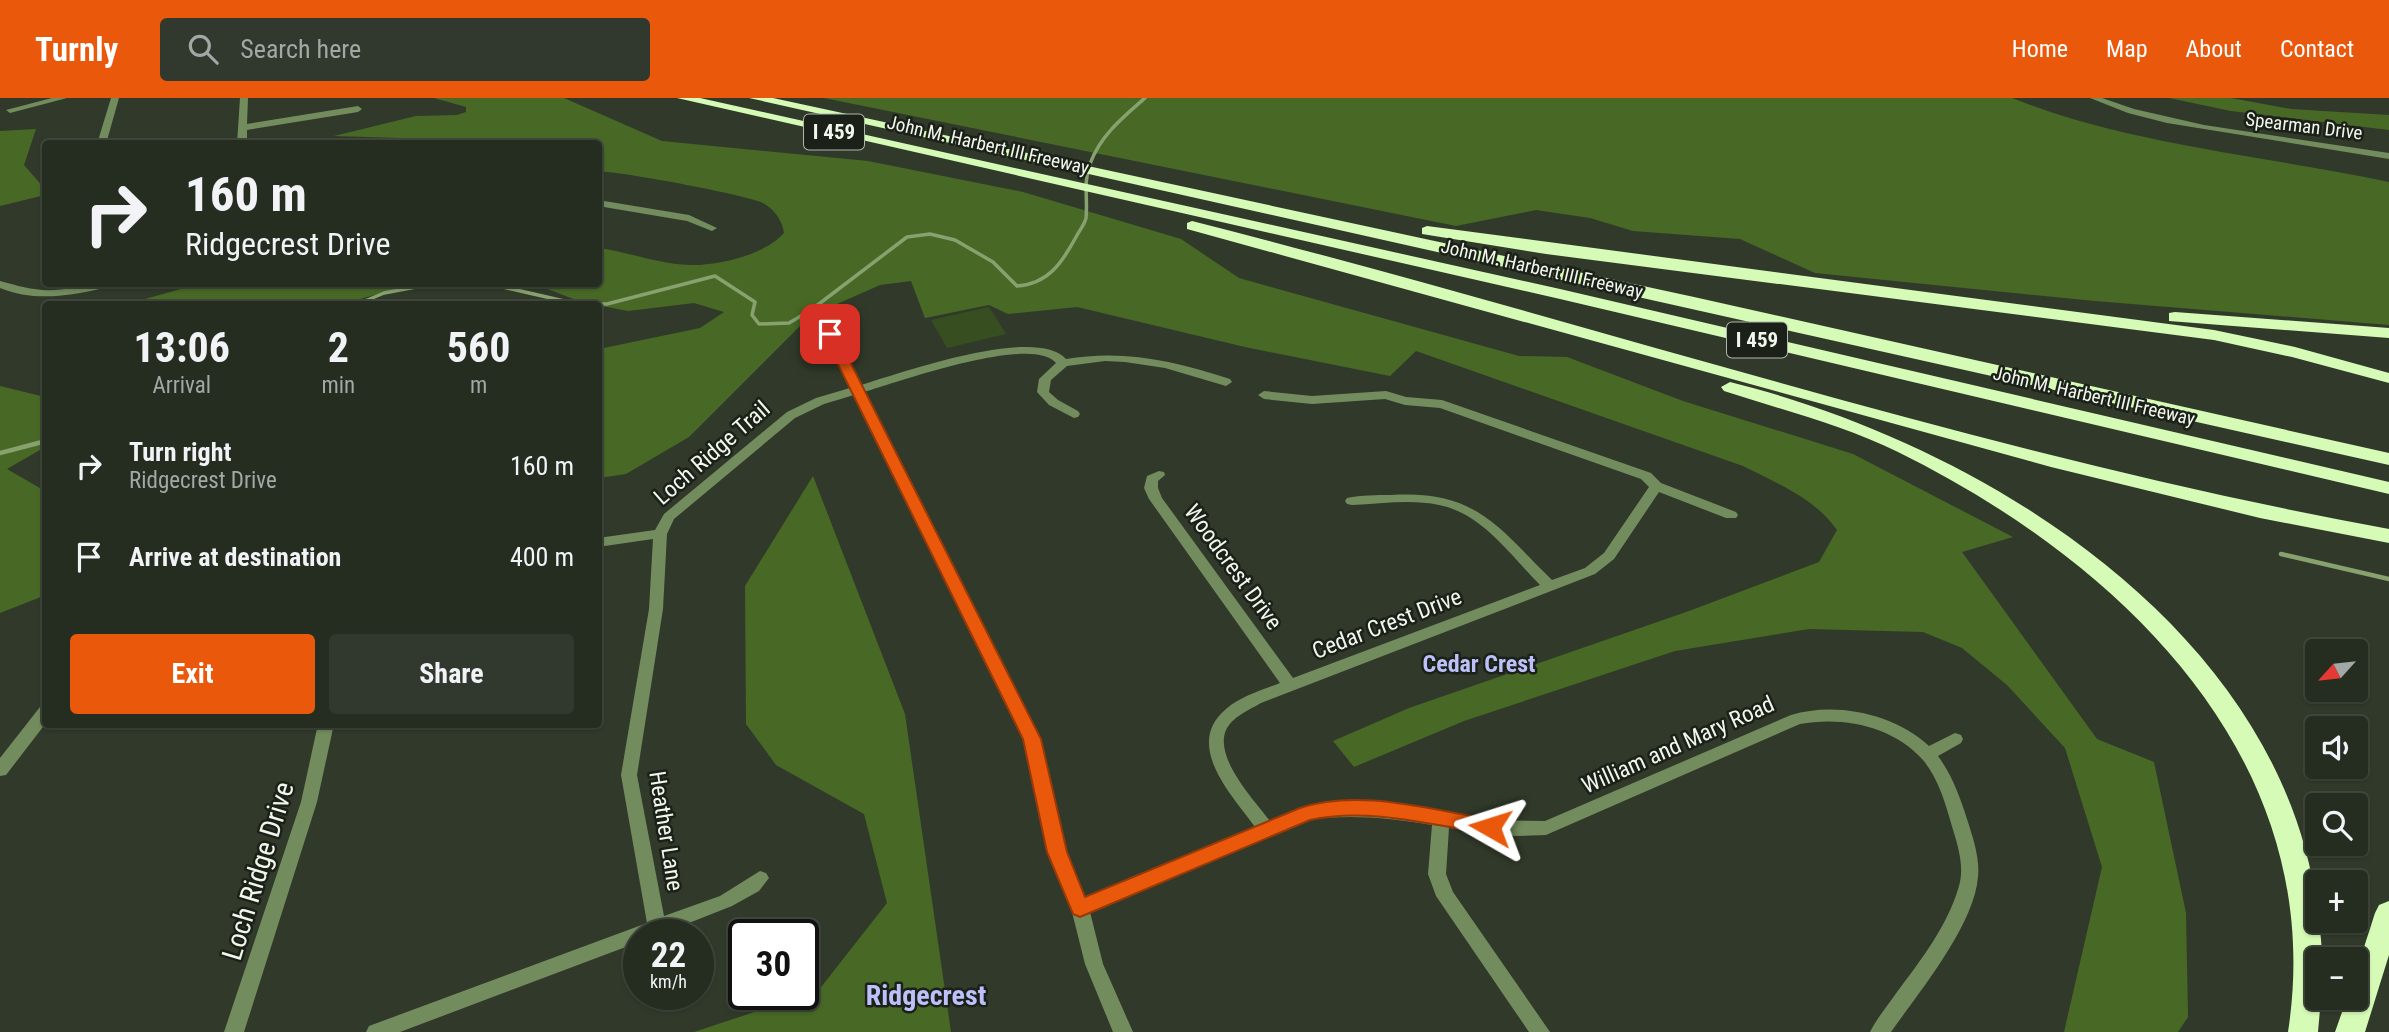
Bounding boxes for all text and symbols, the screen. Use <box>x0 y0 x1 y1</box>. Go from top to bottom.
search box <box>160 18 650 81</box>
text: Turnly <box>35 30 118 69</box>
icon: search <box>184 30 222 68</box>
text: Search here <box>240 34 361 64</box>
text: Home <box>2012 35 2068 63</box>
text: Map <box>2106 35 2148 63</box>
text: About <box>2186 35 2242 63</box>
text: Contact <box>2280 35 2354 63</box>
street label: Spearman Drive <box>2244 107 2364 145</box>
street label: John M. Harbert III Freeway <box>885 111 1091 179</box>
road number: I 459 <box>804 114 864 150</box>
text: 160 m <box>185 166 307 223</box>
icon: right <box>70 168 161 259</box>
text: Ridgecrest Drive <box>185 225 390 263</box>
street label: John M. Harbert III Freeway <box>1439 235 1645 303</box>
pin <box>800 304 860 364</box>
icon: arrive <box>811 315 849 353</box>
road number: I 459 <box>1727 322 1787 358</box>
text: 13:06 <box>134 323 230 372</box>
text: 2 <box>328 323 349 372</box>
text: 560 <box>447 323 510 372</box>
street label: John M. Harbert III Freeway <box>1991 362 2197 430</box>
text: Arrival <box>152 372 211 399</box>
text: min <box>321 372 355 399</box>
text: m <box>470 372 487 399</box>
street label: Loch Ridge Trail <box>649 395 775 511</box>
text: Turn right <box>129 437 231 467</box>
icon: right <box>70 447 108 485</box>
text: 160 m <box>510 451 574 481</box>
text: Ridgecrest Drive <box>129 467 277 494</box>
street label: Woodcrest Drive <box>1178 499 1288 635</box>
icon: arrive <box>70 538 108 576</box>
text: Arrive at destination <box>129 542 341 572</box>
text: 400 m <box>510 542 574 572</box>
street label: Cedar Crest Drive <box>1309 583 1465 665</box>
button: Exit <box>70 634 315 714</box>
button: Share <box>329 634 574 714</box>
north arrow <box>2305 639 2368 702</box>
map controls <box>2305 639 2368 1010</box>
district label: Cedar Crest <box>1423 650 1535 678</box>
street label: William and Mary Road <box>1578 690 1778 800</box>
button: sound <box>2305 716 2368 779</box>
street label: Heather Lane <box>643 769 689 893</box>
street label: Loch Ridge Drive <box>215 778 301 964</box>
position arrow <box>1453 790 1527 864</box>
button: search <box>2305 793 2368 856</box>
button: + <box>2305 870 2368 933</box>
speed limit sign: 30 <box>728 919 819 1010</box>
text: 22 <box>651 935 686 976</box>
button: − <box>2305 947 2368 1010</box>
text: km/h <box>650 971 687 992</box>
district label: Ridgecrest <box>866 979 986 1012</box>

